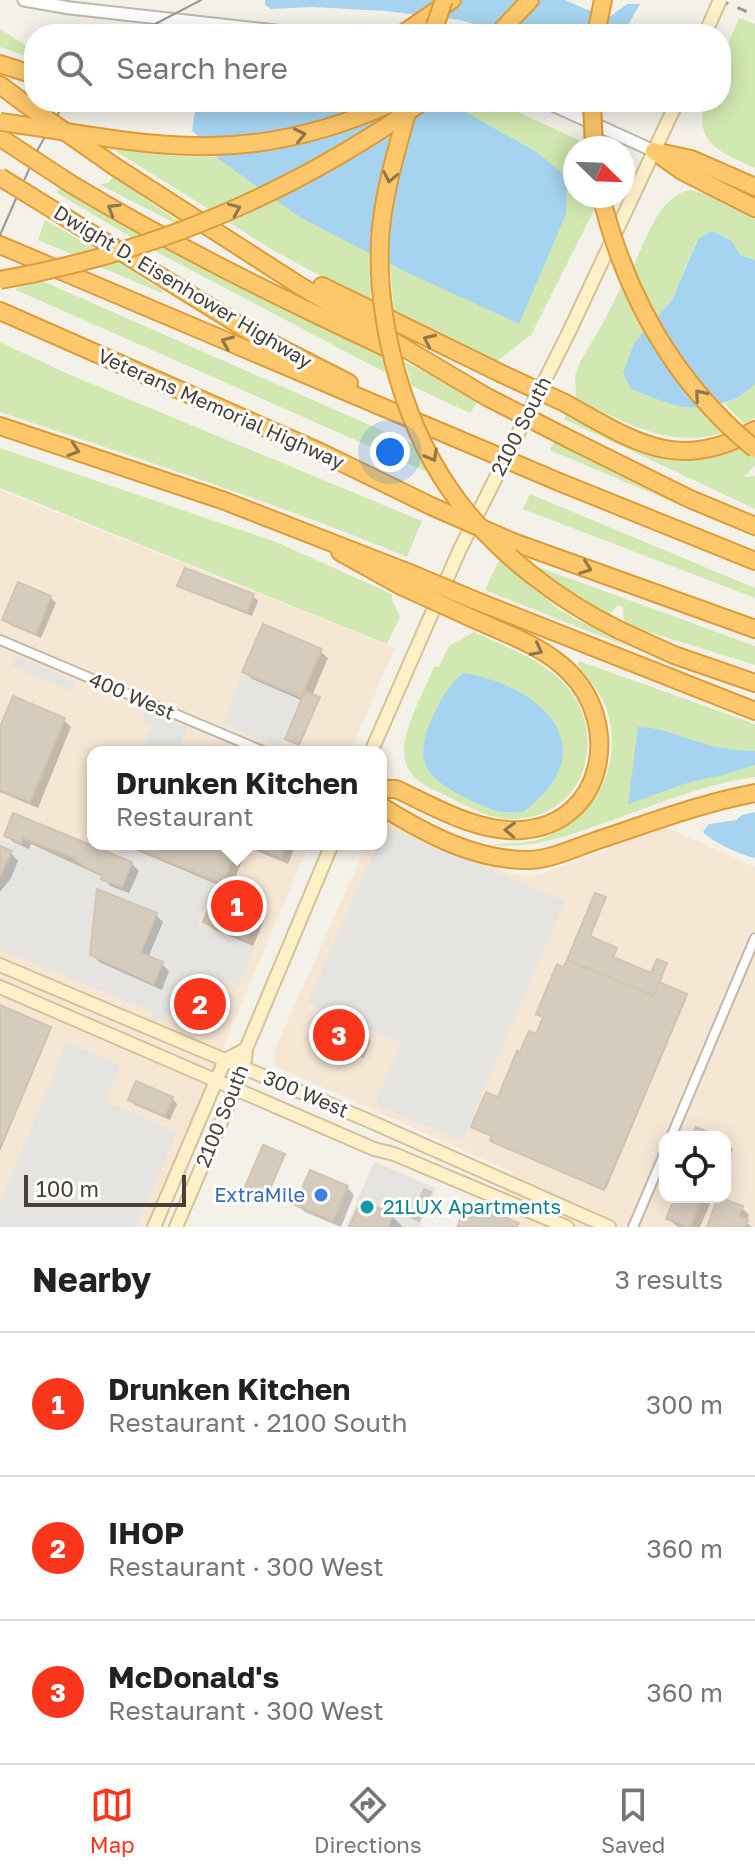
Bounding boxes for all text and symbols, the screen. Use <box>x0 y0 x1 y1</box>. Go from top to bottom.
search box <box>24 24 731 112</box>
icon: search <box>52 46 96 90</box>
text: Search here <box>116 50 288 86</box>
one-way arrow <box>292 127 306 144</box>
north arrow <box>563 136 635 208</box>
one-way arrow <box>382 170 399 184</box>
street label: Dwight D. Eisenhower Highway <box>50 199 317 373</box>
one-way arrow <box>107 203 122 219</box>
one-way arrow <box>227 203 241 219</box>
one-way arrow <box>423 334 438 350</box>
one-way arrow <box>220 335 234 352</box>
street label: Veterans Memorial Highway <box>94 343 348 473</box>
street label: 2100 South <box>485 372 555 479</box>
one-way arrow <box>695 390 710 404</box>
your location <box>370 432 410 472</box>
one-way arrow <box>67 441 80 457</box>
one-way arrow <box>422 447 437 462</box>
one-way arrow <box>578 558 592 575</box>
one-way arrow <box>529 640 544 656</box>
street label: 400 West <box>86 666 179 724</box>
popup <box>87 746 387 850</box>
text: Drunken Kitchen <box>116 765 358 801</box>
text: Restaurant <box>116 801 254 832</box>
one-way arrow <box>503 821 516 838</box>
pin: 1 <box>211 876 263 936</box>
pin: 2 <box>174 974 226 1034</box>
pin: 3 <box>313 1005 365 1065</box>
street label: 2100 South <box>190 1061 252 1170</box>
street label: 300 West <box>260 1064 353 1122</box>
map controls <box>659 1131 731 1203</box>
button: locate <box>659 1131 731 1203</box>
scale bar <box>24 1171 186 1207</box>
text: 100 m <box>36 1175 99 1202</box>
place label: ExtraMile <box>214 1182 305 1206</box>
marker: ExtraMile <box>312 1186 330 1204</box>
place label: 21LUX Apartments <box>383 1194 561 1218</box>
marker: 21LUX Apartments <box>358 1198 376 1216</box>
text: Nearby <box>32 1259 152 1299</box>
text: 3 results <box>615 1264 723 1295</box>
text: Drunken Kitchen <box>108 1371 351 1407</box>
text: 1 <box>51 1389 65 1420</box>
text: 300 m <box>646 1389 723 1420</box>
text: Restaurant · 2100 South <box>108 1407 407 1438</box>
text: IHOP <box>108 1515 184 1551</box>
text: 2 <box>50 1533 66 1564</box>
text: 360 m <box>646 1533 723 1564</box>
text: Restaurant · 300 West <box>108 1551 384 1582</box>
text: McDonald's <box>108 1659 279 1695</box>
text: 3 <box>50 1677 66 1708</box>
text: 360 m <box>646 1677 723 1708</box>
text: Restaurant · 300 West <box>108 1695 384 1726</box>
tab: Map <box>90 1783 135 1858</box>
tab: Directions <box>314 1783 422 1858</box>
tab: Saved <box>601 1783 665 1858</box>

